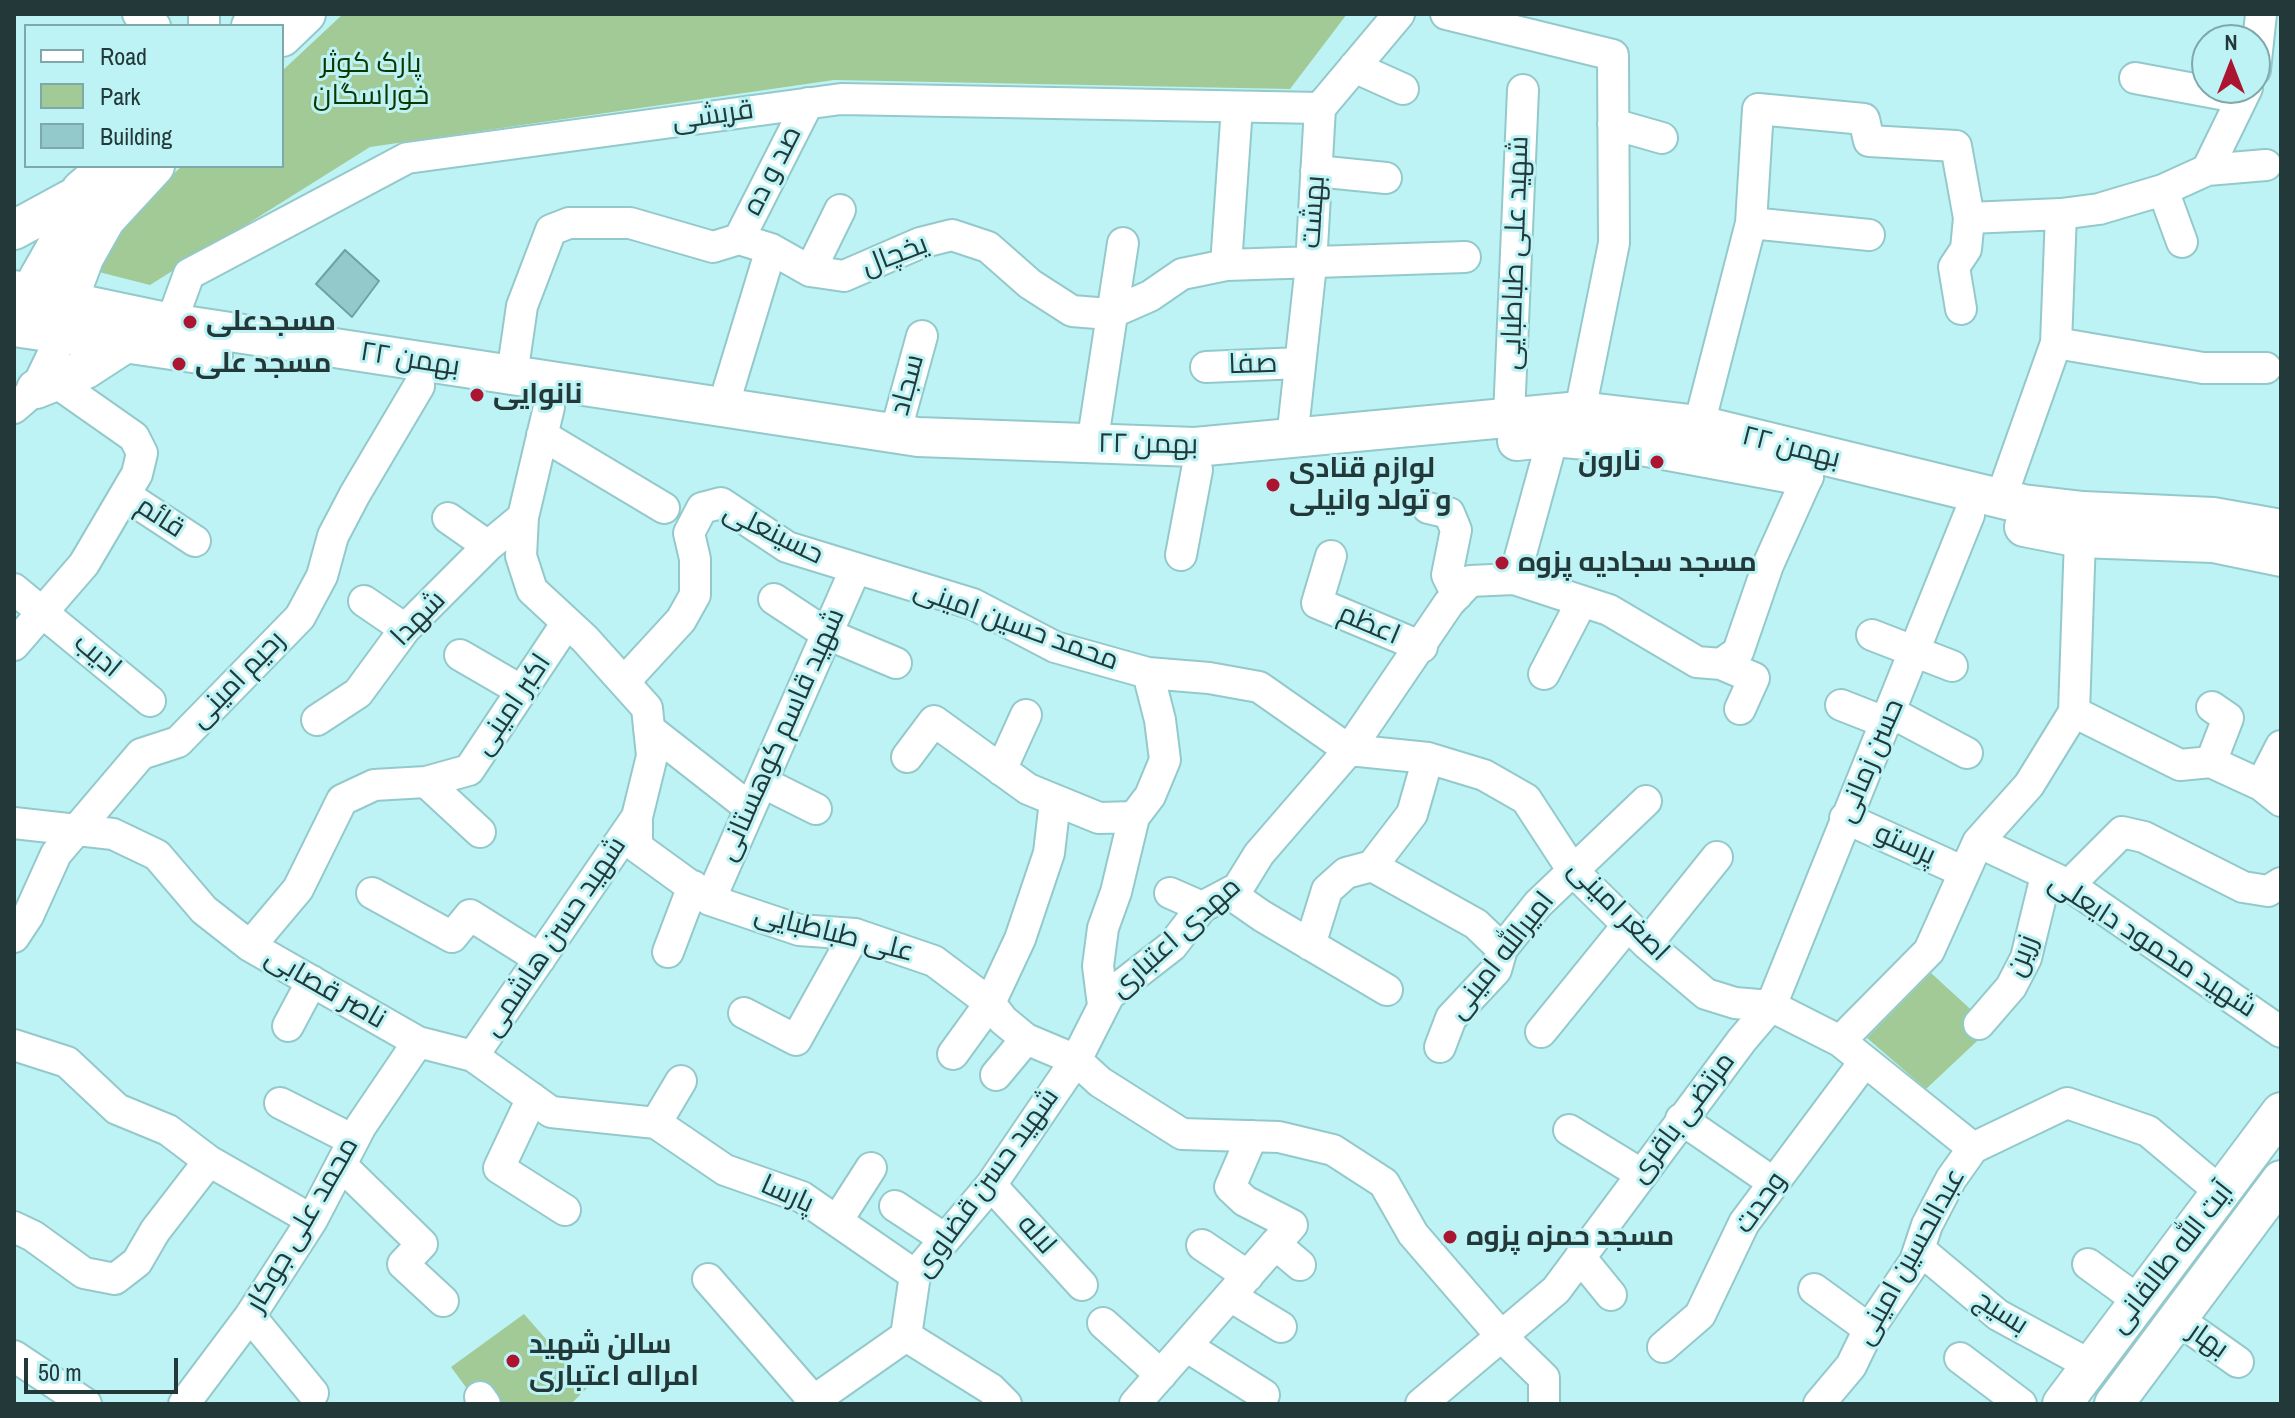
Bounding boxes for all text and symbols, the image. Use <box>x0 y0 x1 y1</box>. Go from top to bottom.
legend <box>24 24 284 168</box>
north arrow <box>2191 24 2271 104</box>
text: N <box>2224 27 2238 57</box>
text: Road <box>100 40 147 72</box>
park label: پارک کوثر خوراسگان <box>313 47 429 113</box>
text: Park <box>100 80 140 112</box>
street label: قریشی <box>670 94 756 138</box>
text: Building <box>100 120 172 152</box>
street label: صد و ده <box>736 121 810 221</box>
street label: شهید علی طباطبایی <box>1495 135 1537 371</box>
street label: بهشت <box>1295 174 1333 250</box>
street label: یخچال <box>857 228 933 284</box>
place label: مسجدعلی <box>206 305 336 339</box>
marker: مسجدعلی <box>181 313 199 331</box>
street label: ۲۲ بهمن <box>358 336 462 384</box>
place label: مسجد علی <box>195 347 331 381</box>
street label: صفا <box>1228 347 1278 383</box>
street label: سجاد <box>884 351 932 419</box>
marker: مسجد علی <box>170 355 188 373</box>
place label: نانوایی <box>493 378 582 412</box>
marker: نانوایی <box>468 386 486 404</box>
street label: ۲۲ بهمن <box>1738 420 1844 476</box>
street label: ۲۲ بهمن <box>1098 427 1198 463</box>
place label: نارون <box>1578 445 1641 479</box>
place label: لوازم قنادی و تولد وانیلی <box>1289 452 1451 518</box>
marker: نارون <box>1648 453 1666 471</box>
marker: لوازم قنادی و تولد وانیلی <box>1264 476 1282 494</box>
street label: قائم <box>129 490 191 546</box>
street label: حسینعلی <box>717 495 829 573</box>
place label: مسجد سجادیه پزوه <box>1518 546 1757 580</box>
marker: مسجد سجادیه پزوه <box>1493 554 1511 572</box>
street label: محمد حسین امینی <box>909 573 1123 679</box>
street label: شهدا <box>385 584 453 654</box>
street label: اعظم <box>1333 597 1405 653</box>
street label: شهید قاسم کوهستانی <box>711 603 853 867</box>
street label: رحیم امینی <box>183 624 293 736</box>
street label: ادیب <box>67 627 127 685</box>
street label: اکبر امینی <box>467 648 559 762</box>
street label: حسن زمانی <box>1830 694 1912 828</box>
street label: پرستو <box>1869 817 1941 873</box>
street label: شهید حسن هاشمی <box>476 831 634 1043</box>
street label: اصغر امینی <box>1560 853 1676 969</box>
street label: شهید محمود دایعلی <box>2042 866 2262 1026</box>
street label: مهدی اعتباری <box>1104 871 1248 1005</box>
street label: امیرالله امینی <box>1442 886 1562 1026</box>
street label: علی طباطبایی <box>751 898 917 970</box>
street label: زرین <box>2000 930 2046 982</box>
street label: ناصر قصابی <box>259 941 391 1037</box>
street label: مرتضی باقری <box>1623 1046 1743 1190</box>
street label: شهید حسن قضاوی <box>907 1082 1067 1284</box>
street label: محمد علی جوکار <box>239 1132 367 1318</box>
street label: عبدالحسین امینی <box>1849 1163 1973 1351</box>
street label: وحدت <box>1728 1166 1794 1240</box>
street label: پارسا <box>755 1169 819 1221</box>
street label: آیت الله طالقانی <box>2102 1176 2242 1340</box>
street label: لاله <box>1009 1208 1063 1262</box>
place label: مسجد حمزه پزوه <box>1466 1220 1674 1254</box>
marker: مسجد حمزه پزوه <box>1441 1228 1459 1246</box>
street label: بسیج <box>1968 1283 2034 1343</box>
street label: بهار <box>2181 1315 2235 1367</box>
place label: سالن شهید امراله اعتباری <box>529 1328 699 1394</box>
scale bar <box>28 1342 182 1392</box>
marker: سالن شهید امراله اعتباری <box>504 1352 522 1370</box>
text: 50 m <box>38 1356 82 1388</box>

